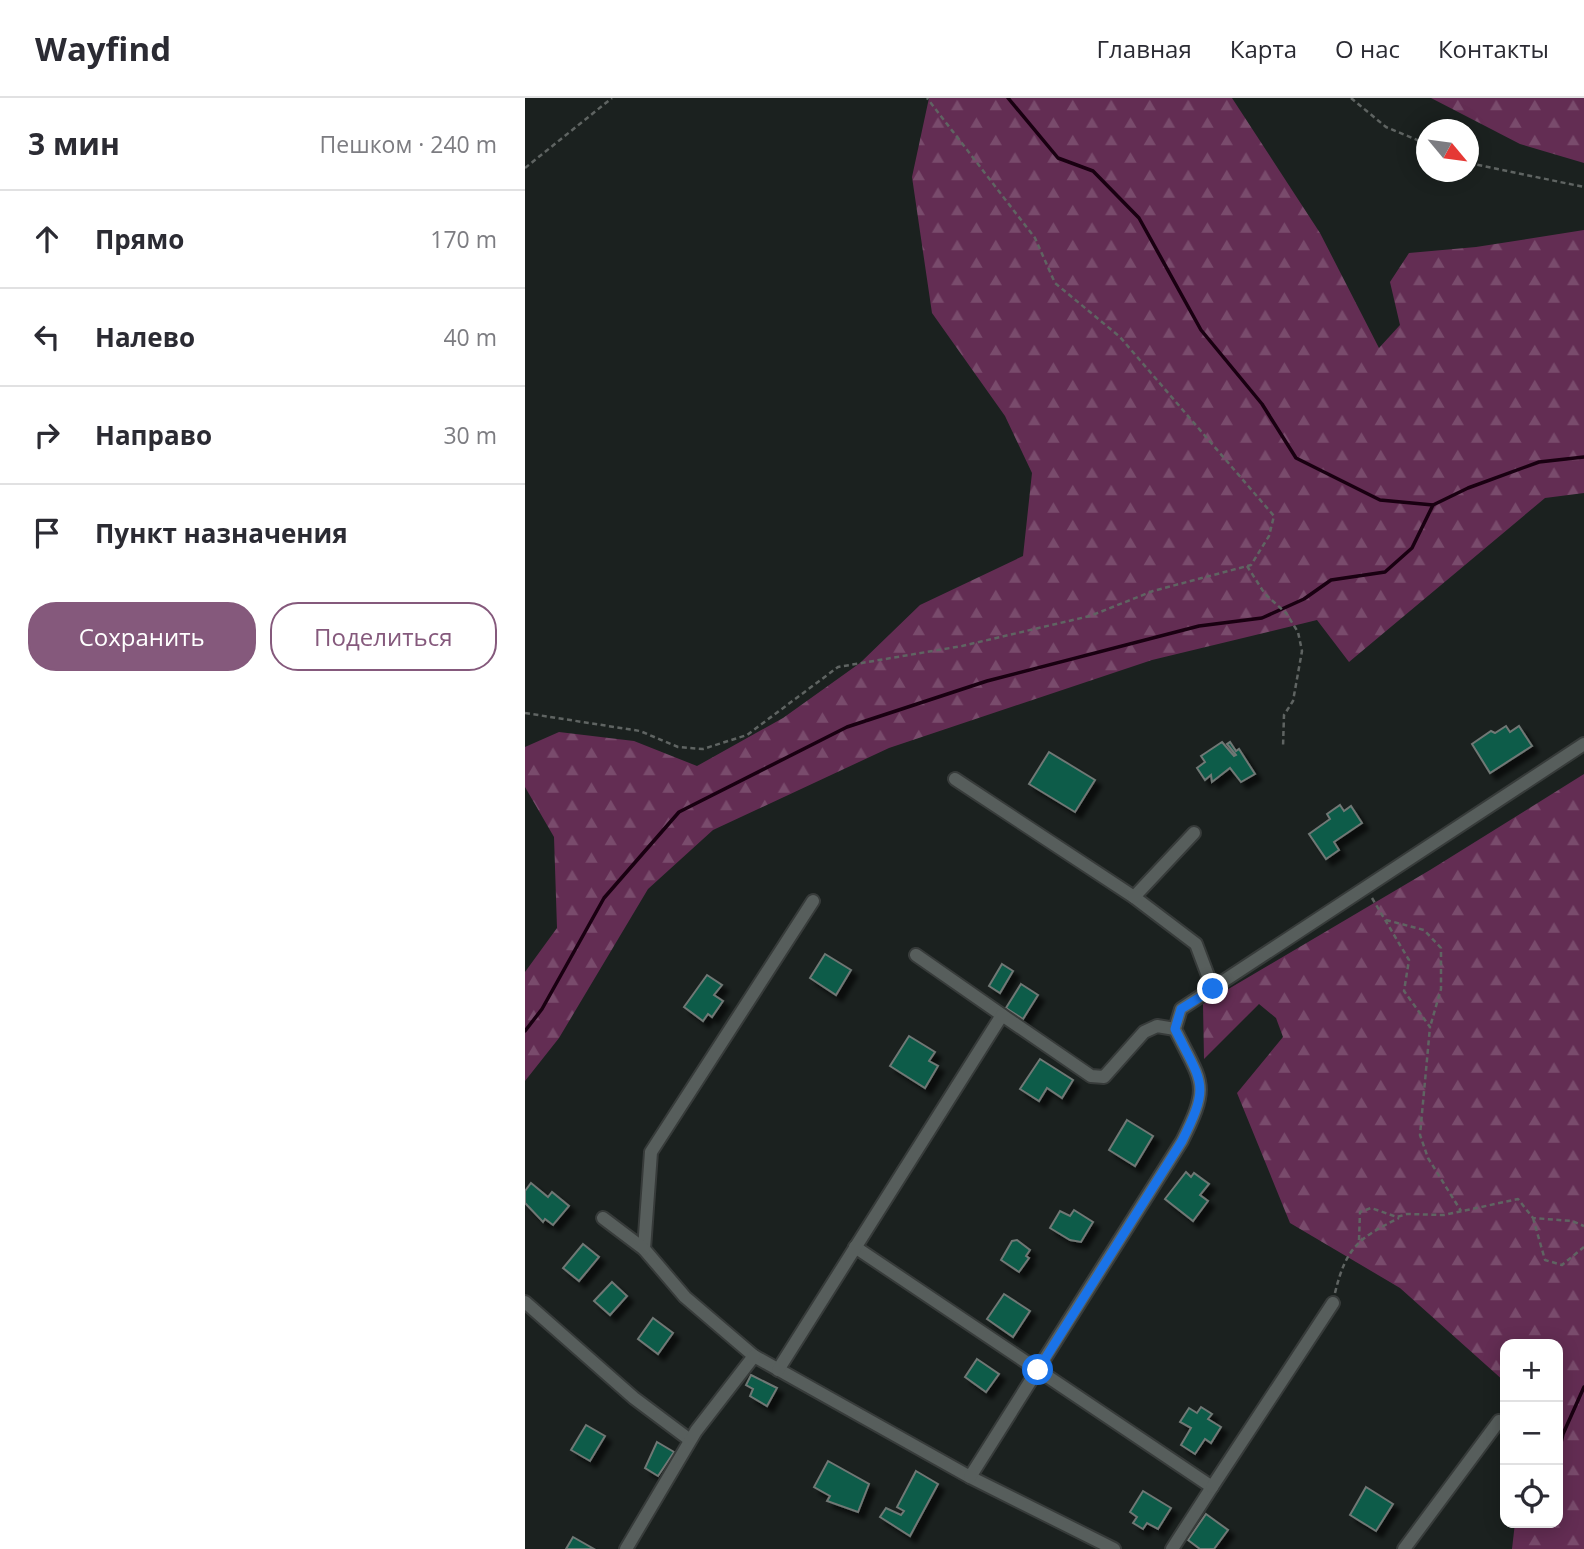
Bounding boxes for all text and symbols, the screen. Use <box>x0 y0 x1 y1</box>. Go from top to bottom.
text: Wayfind <box>35 26 171 71</box>
text: Главная <box>1097 32 1192 65</box>
text: Карта <box>1230 32 1297 65</box>
text: О нас <box>1335 32 1400 65</box>
text: Контакты <box>1438 32 1549 65</box>
north arrow <box>1416 119 1479 182</box>
text: 3 мин <box>28 123 120 164</box>
text: Пешком · 240 m <box>320 128 497 160</box>
icon: ahead <box>28 220 66 258</box>
text: Прямо <box>95 221 184 257</box>
text: 170 m <box>430 223 497 255</box>
icon: left <box>28 318 66 356</box>
text: Налево <box>95 319 195 355</box>
text: 40 m <box>443 321 497 353</box>
icon: right <box>28 416 66 454</box>
text: Направо <box>95 417 212 453</box>
text: 30 m <box>443 419 497 451</box>
icon: arrive <box>28 514 66 552</box>
text: Пункт назначения <box>95 515 348 551</box>
button: Сохранить <box>28 602 256 671</box>
button: Поделиться <box>270 602 497 671</box>
route end <box>1197 973 1228 1004</box>
map controls <box>1500 1339 1563 1528</box>
button: + <box>1500 1339 1563 1402</box>
route start <box>1022 1354 1053 1385</box>
button: − <box>1500 1402 1563 1465</box>
button: locate <box>1500 1465 1563 1528</box>

